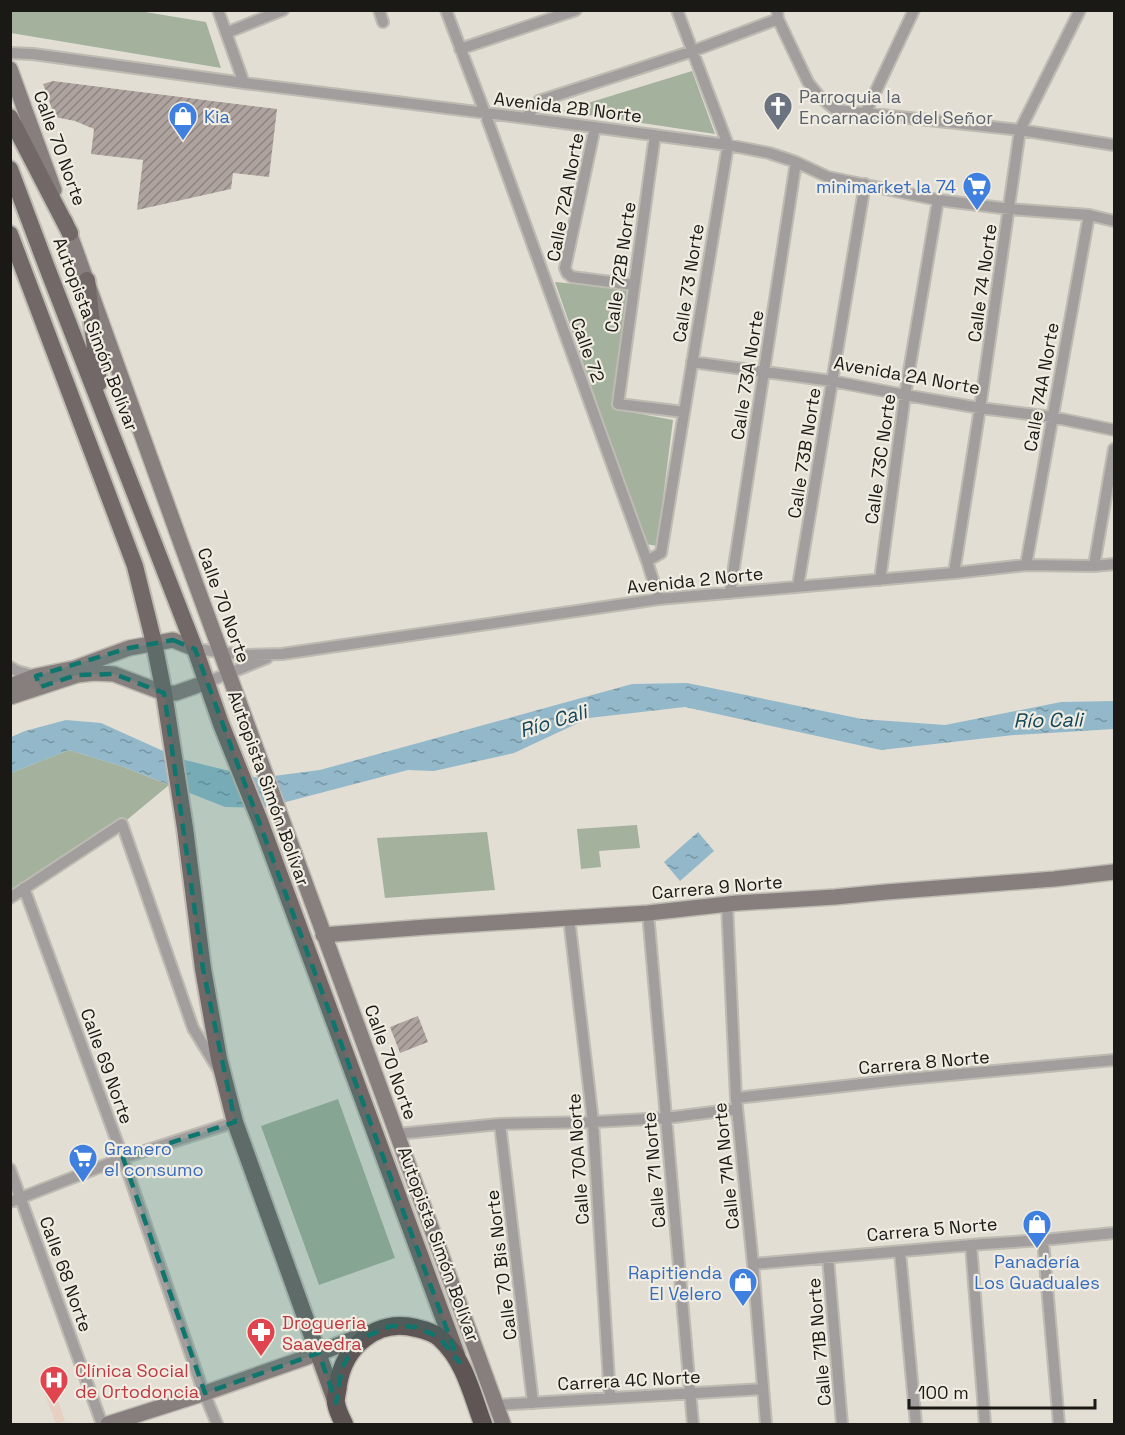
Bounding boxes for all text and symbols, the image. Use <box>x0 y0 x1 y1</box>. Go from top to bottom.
place label: Parroquia la Encarnación del Señor <box>799 85 993 129</box>
street label: Calle 70 Norte <box>29 87 91 209</box>
street label: Avenida 2B Norte <box>493 87 643 127</box>
church icon: Parroquia la Encarnación del Señor <box>762 90 794 132</box>
shop icon: Kia <box>167 100 199 142</box>
place label: Kia <box>204 105 230 128</box>
street label: Calle 72A Norte <box>541 130 589 264</box>
supermarket icon: minimarket la 74 <box>961 170 993 212</box>
place label: minimarket la 74 <box>816 175 956 198</box>
street label: Calle 72B Norte <box>599 200 641 334</box>
street label: Calle 73 Norte <box>667 222 709 344</box>
street label: Calle 74 Norte <box>962 222 1002 344</box>
street label: Autopista Simón Bolívar <box>48 234 144 434</box>
street label: Calle 73A Norte <box>725 308 769 442</box>
street label: Calle 72 <box>566 315 610 385</box>
street label: Calle 74A Norte <box>1018 321 1064 453</box>
street label: Avenida 2A Norte <box>832 351 982 399</box>
street label: Calle 73B Norte <box>782 386 826 520</box>
street label: Calle 73C Norte <box>859 392 901 526</box>
street label: Calle 70 Norte <box>193 544 255 666</box>
street label: Avenida 2 Norte <box>626 561 764 599</box>
street label: Autopista Simón Bolívar <box>223 687 315 889</box>
water label: Río Cali <box>516 698 592 744</box>
water label: Río Cali <box>1013 706 1085 734</box>
street label: Carrera 9 Norte <box>651 870 783 904</box>
street label: Calle 70 Norte <box>360 1001 422 1123</box>
street label: Calle 69 Norte <box>75 1005 139 1127</box>
street label: Carrera 8 Norte <box>857 1045 991 1079</box>
street label: Calle 70A Norte <box>562 1092 594 1226</box>
street label: Calle 71A Norte <box>708 1101 744 1231</box>
street label: Calle 71 Norte <box>637 1111 671 1229</box>
place label: Granero el consumo <box>104 1137 204 1181</box>
supermarket icon: Granero el consumo <box>67 1142 99 1184</box>
street label: Autopista Simón Bolívar <box>393 1143 485 1345</box>
street label: Calle 70 Bis Norte <box>480 1189 522 1341</box>
shop icon: Panadería Los Guaduales <box>1021 1208 1053 1250</box>
street label: Carrera 5 Norte <box>866 1212 998 1246</box>
street label: Calle 68 Norte <box>34 1213 98 1335</box>
place label: Panadería Los Guaduales <box>974 1250 1100 1294</box>
place label: Rapitienda El Velero <box>628 1261 722 1305</box>
shop icon: Rapitienda El Velero <box>727 1266 759 1308</box>
street label: Calle 71B Norte <box>802 1277 836 1407</box>
place label: Drogueria Saavedra <box>282 1311 366 1355</box>
pharmacy icon: Drogueria Saavedra <box>245 1316 277 1358</box>
place label: Clínica Social de Ortodoncia <box>75 1359 199 1403</box>
hospital icon: Clínica Social de Ortodoncia <box>38 1364 70 1406</box>
street label: Carrera 4C Norte <box>557 1365 701 1395</box>
scale bar <box>909 1372 1095 1410</box>
text: 100 m <box>918 1381 969 1404</box>

